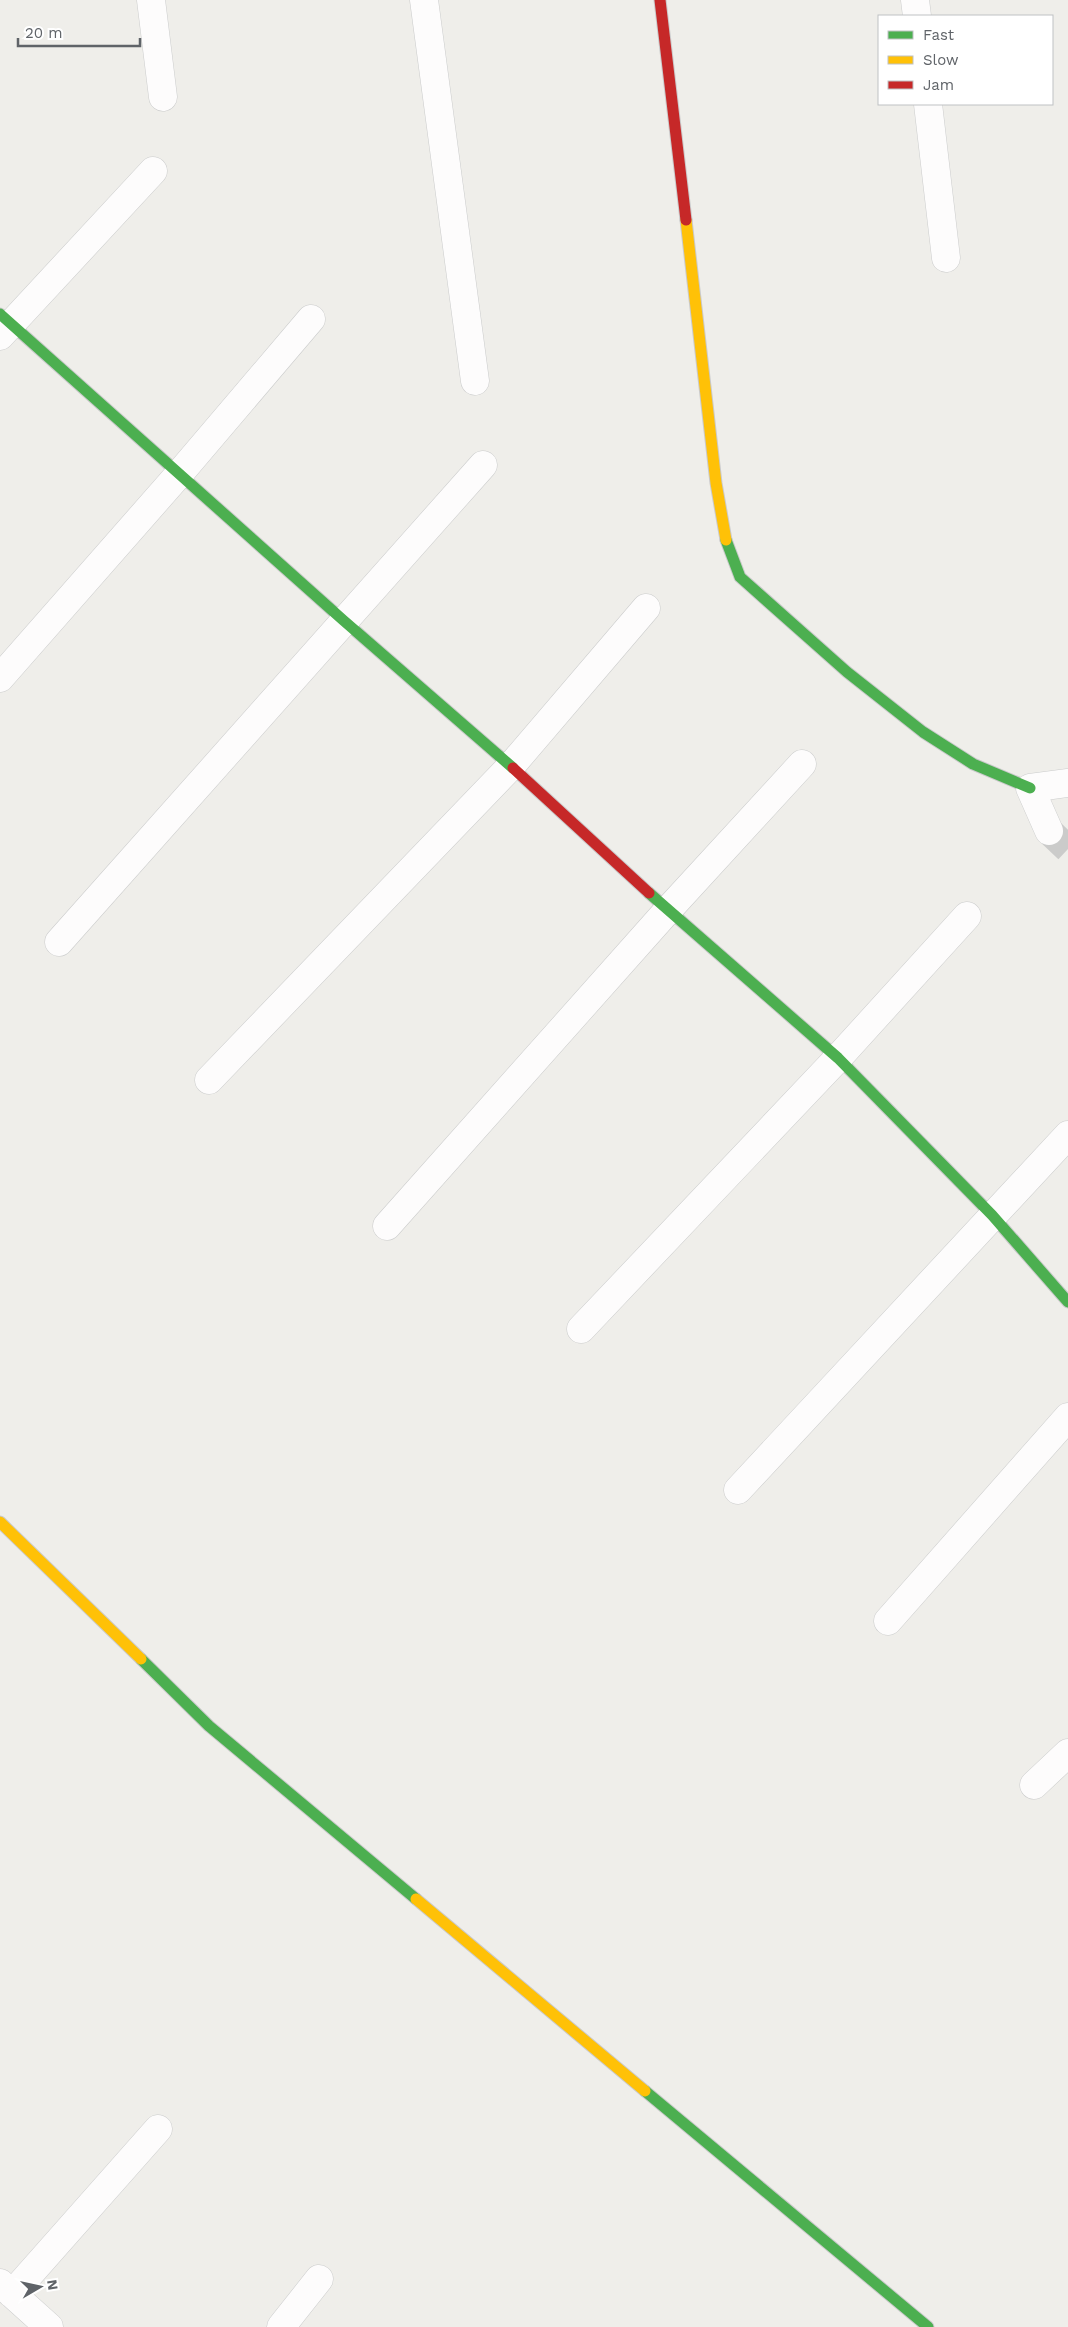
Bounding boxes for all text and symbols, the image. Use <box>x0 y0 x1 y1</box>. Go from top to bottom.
scale bar <box>18 15 140 47</box>
legend <box>878 15 1053 105</box>
text: 20 m <box>25 24 63 42</box>
text: Fast <box>923 26 955 44</box>
text: Slow <box>923 51 959 69</box>
text: Jam <box>923 76 954 94</box>
north arrow <box>15 2262 65 2312</box>
text: N <box>44 2279 62 2291</box>

